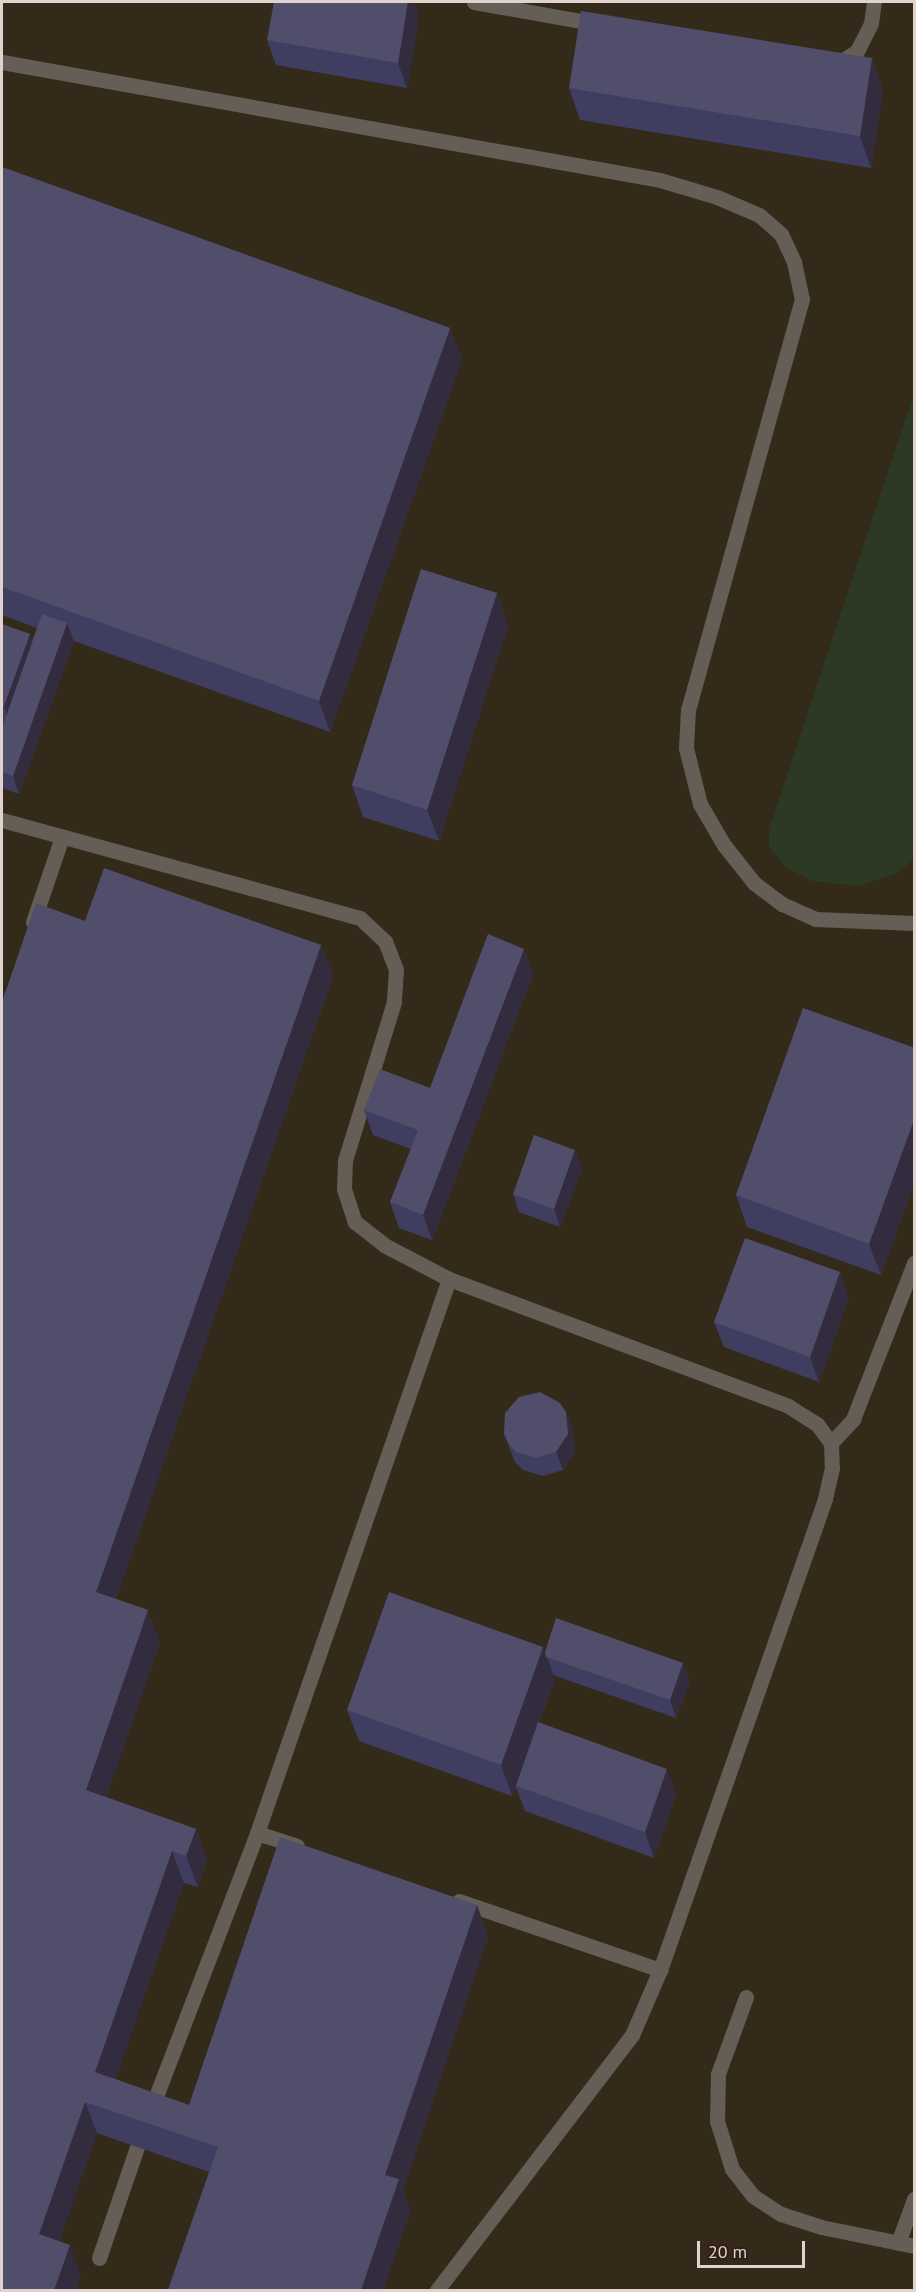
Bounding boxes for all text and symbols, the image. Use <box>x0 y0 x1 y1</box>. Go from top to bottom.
scale bar <box>700 2229 808 2267</box>
text: 20 m <box>708 2240 747 2263</box>

